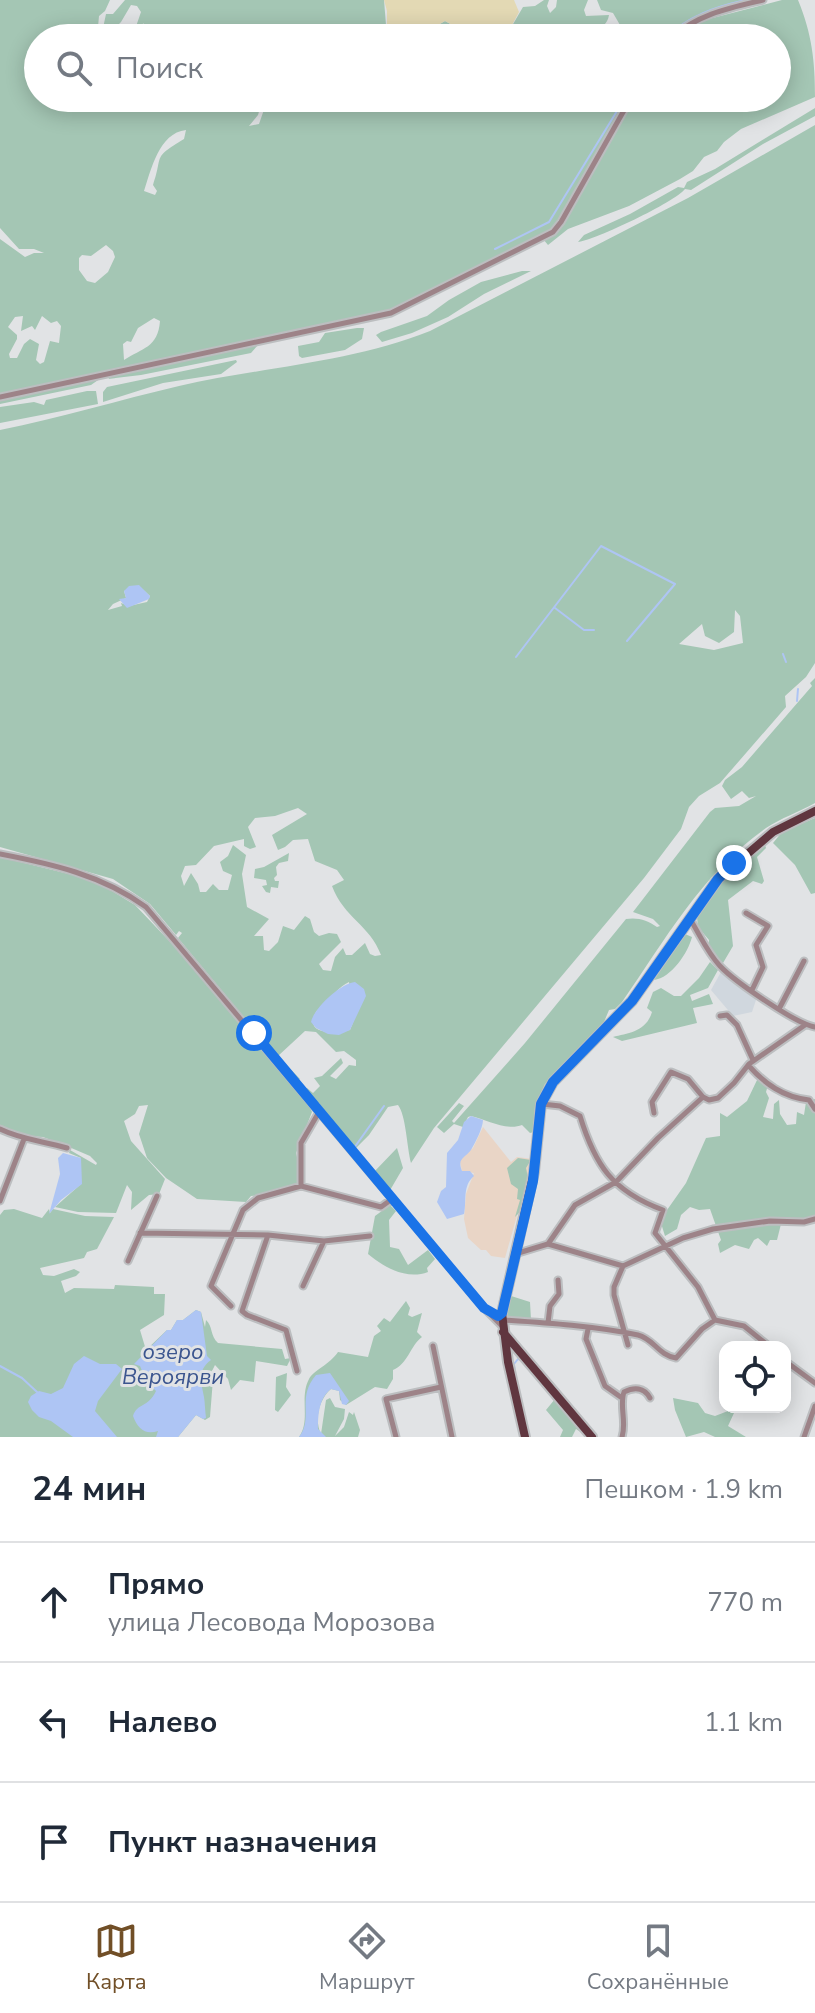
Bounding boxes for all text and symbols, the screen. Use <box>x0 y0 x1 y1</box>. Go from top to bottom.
search box <box>24 24 791 112</box>
icon: search <box>52 46 96 90</box>
text: Поиск <box>116 48 203 89</box>
route end <box>716 845 752 881</box>
route start <box>236 1015 272 1051</box>
water label: озеро Вероярви <box>122 1337 224 1392</box>
map controls <box>719 1341 791 1413</box>
button: locate <box>719 1341 791 1413</box>
text: 24 мин <box>32 1466 146 1512</box>
text: Пешком · 1.9 km <box>585 1472 783 1507</box>
text: Прямо <box>108 1564 205 1605</box>
icon: ahead <box>32 1580 76 1624</box>
text: 770 m <box>707 1585 783 1620</box>
text: улица Лесовода Морозова <box>108 1605 436 1640</box>
icon: left <box>32 1700 76 1744</box>
text: Налево <box>108 1702 217 1743</box>
text: 1.1 km <box>704 1705 783 1740</box>
icon: arrive <box>32 1820 76 1864</box>
text: Пункт назначения <box>108 1822 377 1863</box>
tab: Карта <box>86 1919 147 1997</box>
tab: Маршрут <box>319 1919 415 1997</box>
tab: Сохранённые <box>587 1919 729 1997</box>

